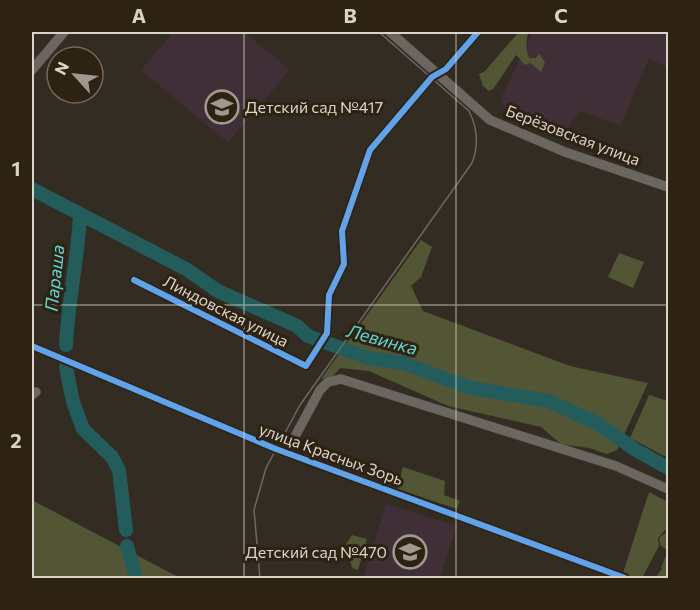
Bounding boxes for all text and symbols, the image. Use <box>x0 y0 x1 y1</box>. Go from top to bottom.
text: A <box>132 3 146 27</box>
text: B <box>343 3 357 27</box>
text: C <box>554 3 568 27</box>
north arrow <box>45 45 105 105</box>
text: N <box>50 58 72 78</box>
school or university icon: Детский сад №417 <box>204 89 240 125</box>
place label: Детский сад №417 <box>245 97 383 116</box>
street label: Берёзовская улица <box>503 100 643 169</box>
text: 1 <box>11 156 21 180</box>
water label: Параша <box>40 243 68 312</box>
street label: Линдовская улица <box>161 271 292 350</box>
water label: Левинка <box>344 319 420 359</box>
street label: улица Красных Зорь <box>257 419 406 488</box>
text: 2 <box>10 428 22 452</box>
school or university icon: Детский сад №470 <box>392 534 428 570</box>
place label: Детский сад №470 <box>245 542 387 561</box>

